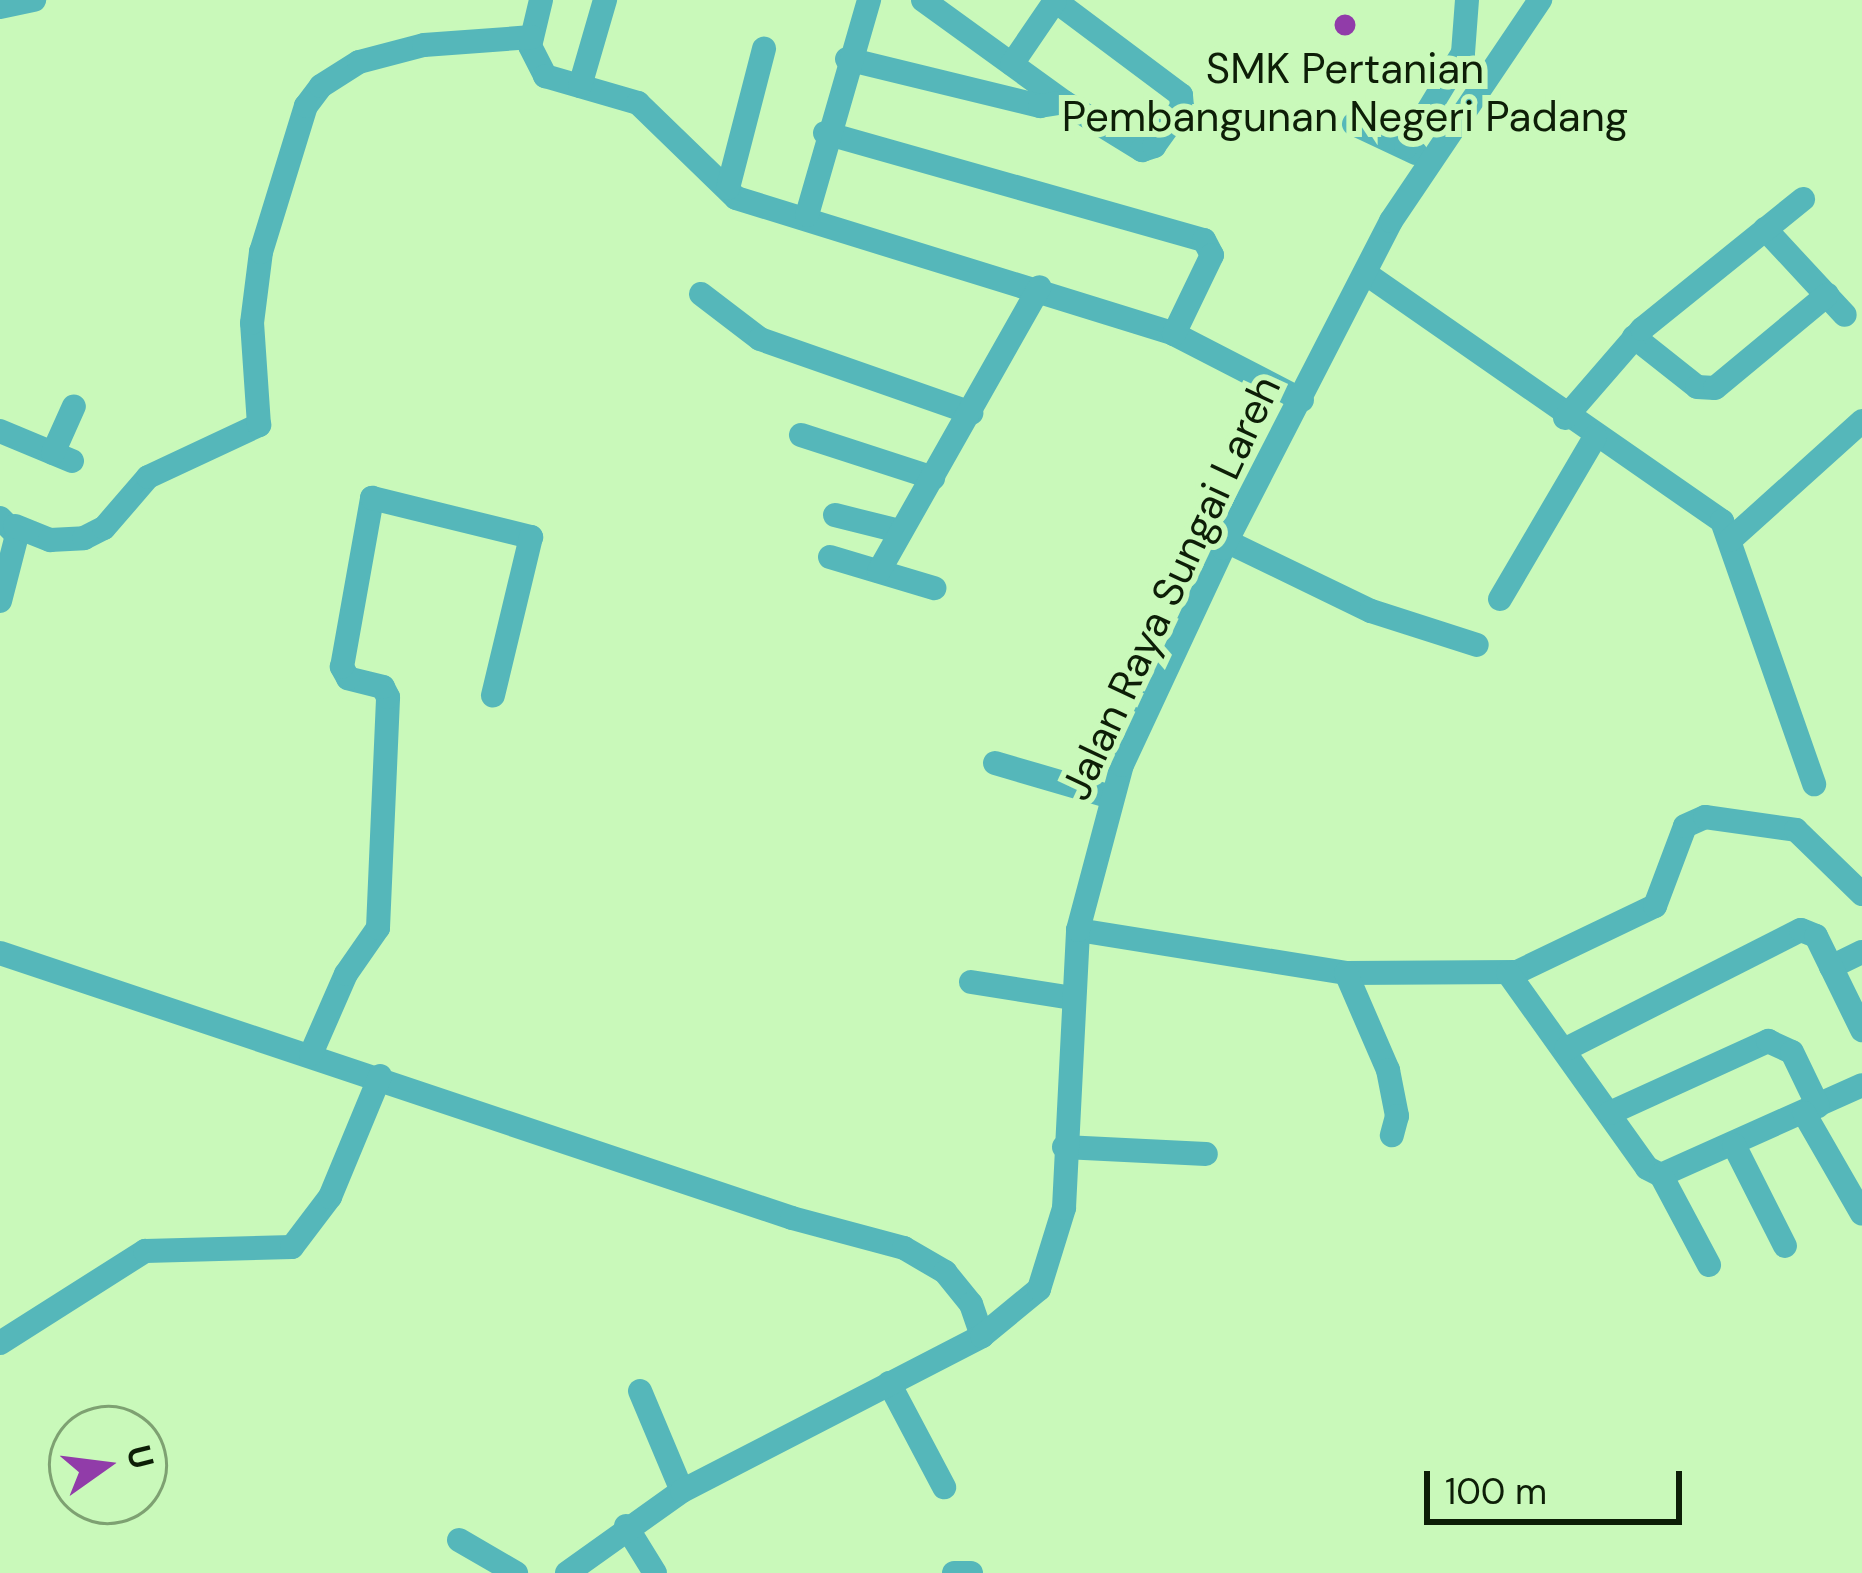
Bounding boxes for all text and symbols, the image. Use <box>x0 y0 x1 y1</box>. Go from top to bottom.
marker: SMK Pertanian Pembangunan Negeri Padang <box>1332 12 1358 38</box>
place label: SMK Pertanian Pembangunan Negeri Padang <box>1062 44 1628 142</box>
street label: Jalan Raya Sungai Lareh <box>1051 368 1291 808</box>
north arrow <box>48 1405 168 1525</box>
text: U <box>117 1441 164 1473</box>
scale bar <box>1430 1447 1688 1521</box>
text: 100 m <box>1445 1468 1547 1515</box>

